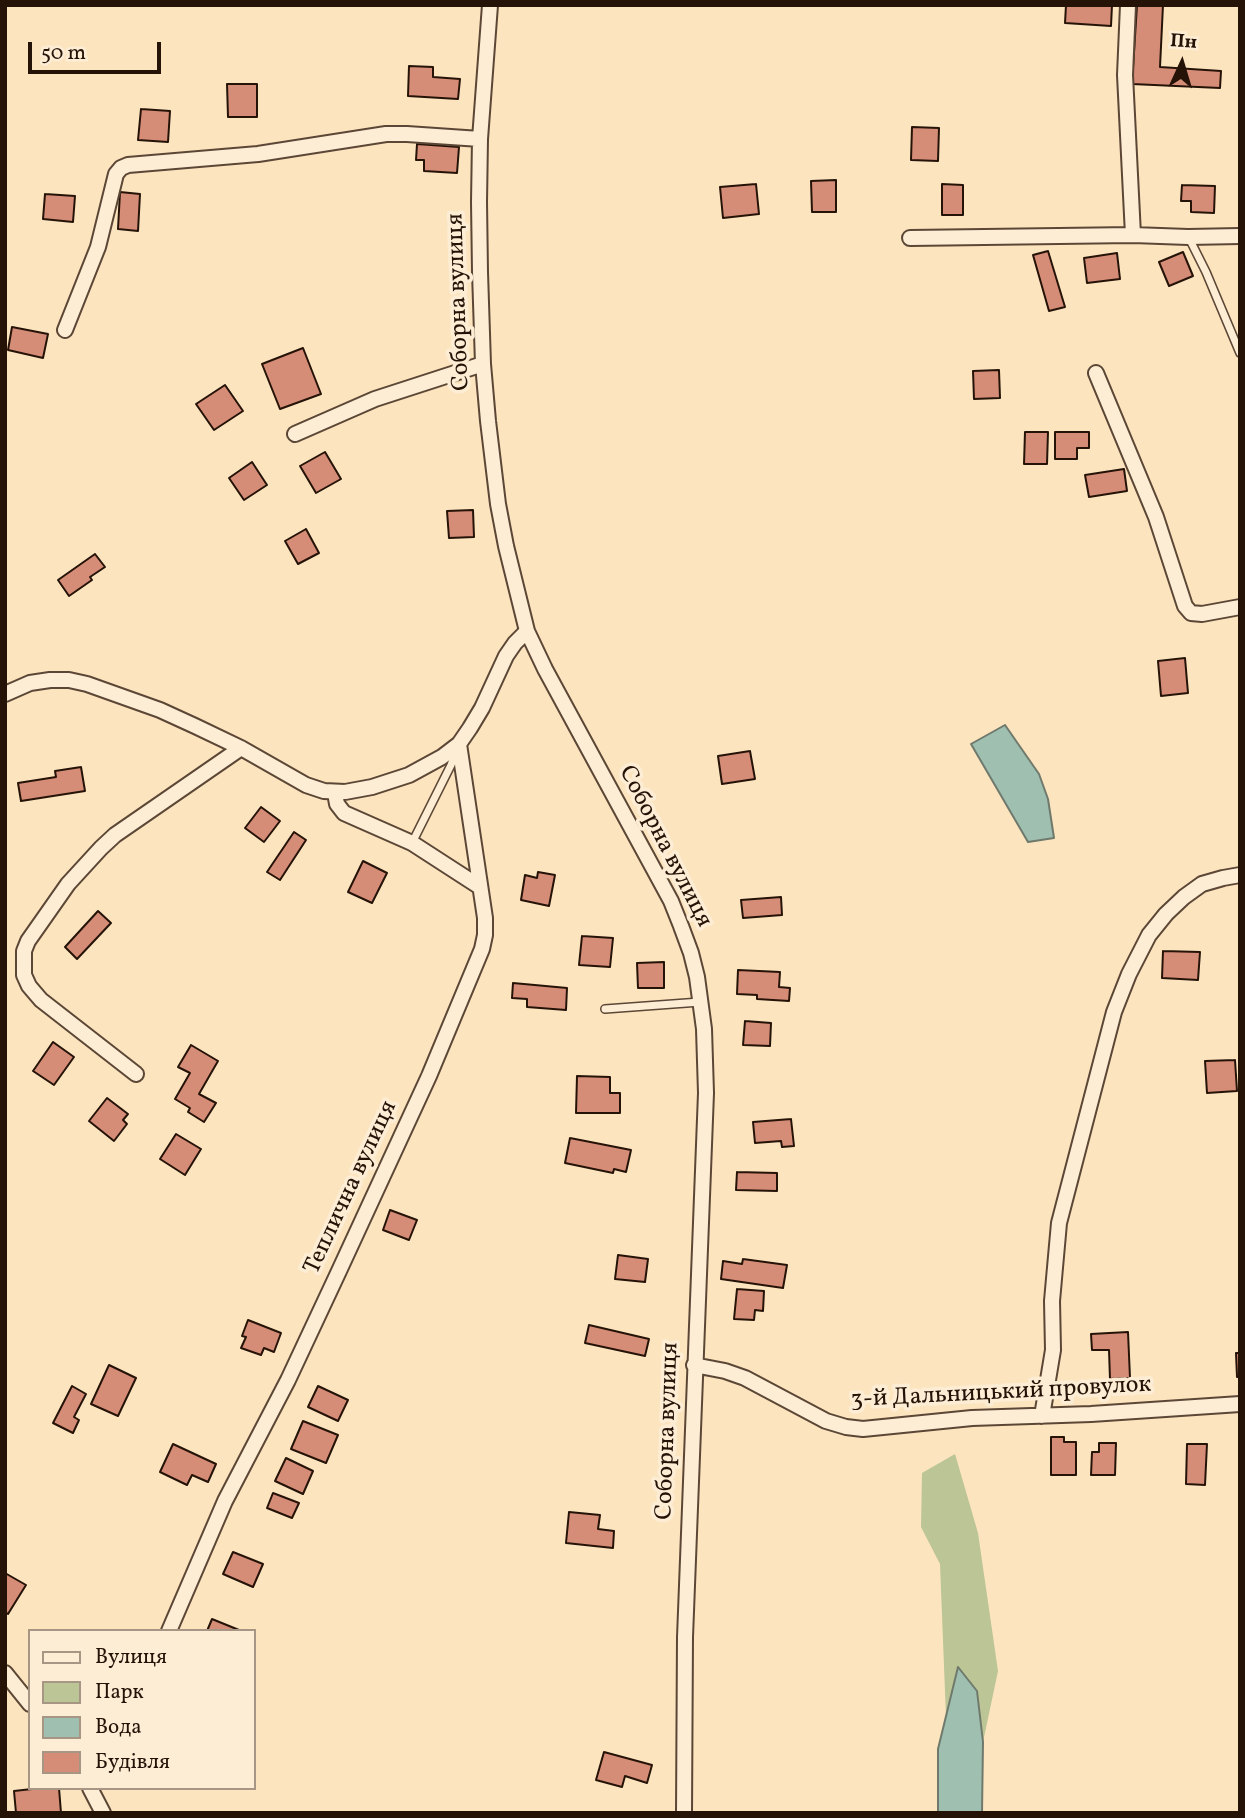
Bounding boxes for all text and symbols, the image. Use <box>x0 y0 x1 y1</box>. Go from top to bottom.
scale bar <box>32 28 164 72</box>
north arrow <box>1147 28 1217 98</box>
text: Пн <box>1169 28 1198 56</box>
text: 50 m <box>41 39 86 68</box>
street label: Соборна вулиця <box>443 213 477 391</box>
street label: Соборна вулиця <box>611 761 717 933</box>
street label: Теплична вулиця <box>299 1097 405 1279</box>
street label: Соборна вулиця <box>652 1342 686 1520</box>
street label: 3-й Дальницький провулок <box>850 1372 1152 1416</box>
legend <box>28 1629 256 1790</box>
text: Вулиця <box>95 1643 167 1672</box>
text: Парк <box>95 1678 144 1707</box>
text: Вода <box>95 1713 142 1742</box>
text: Будівля <box>95 1748 170 1777</box>

